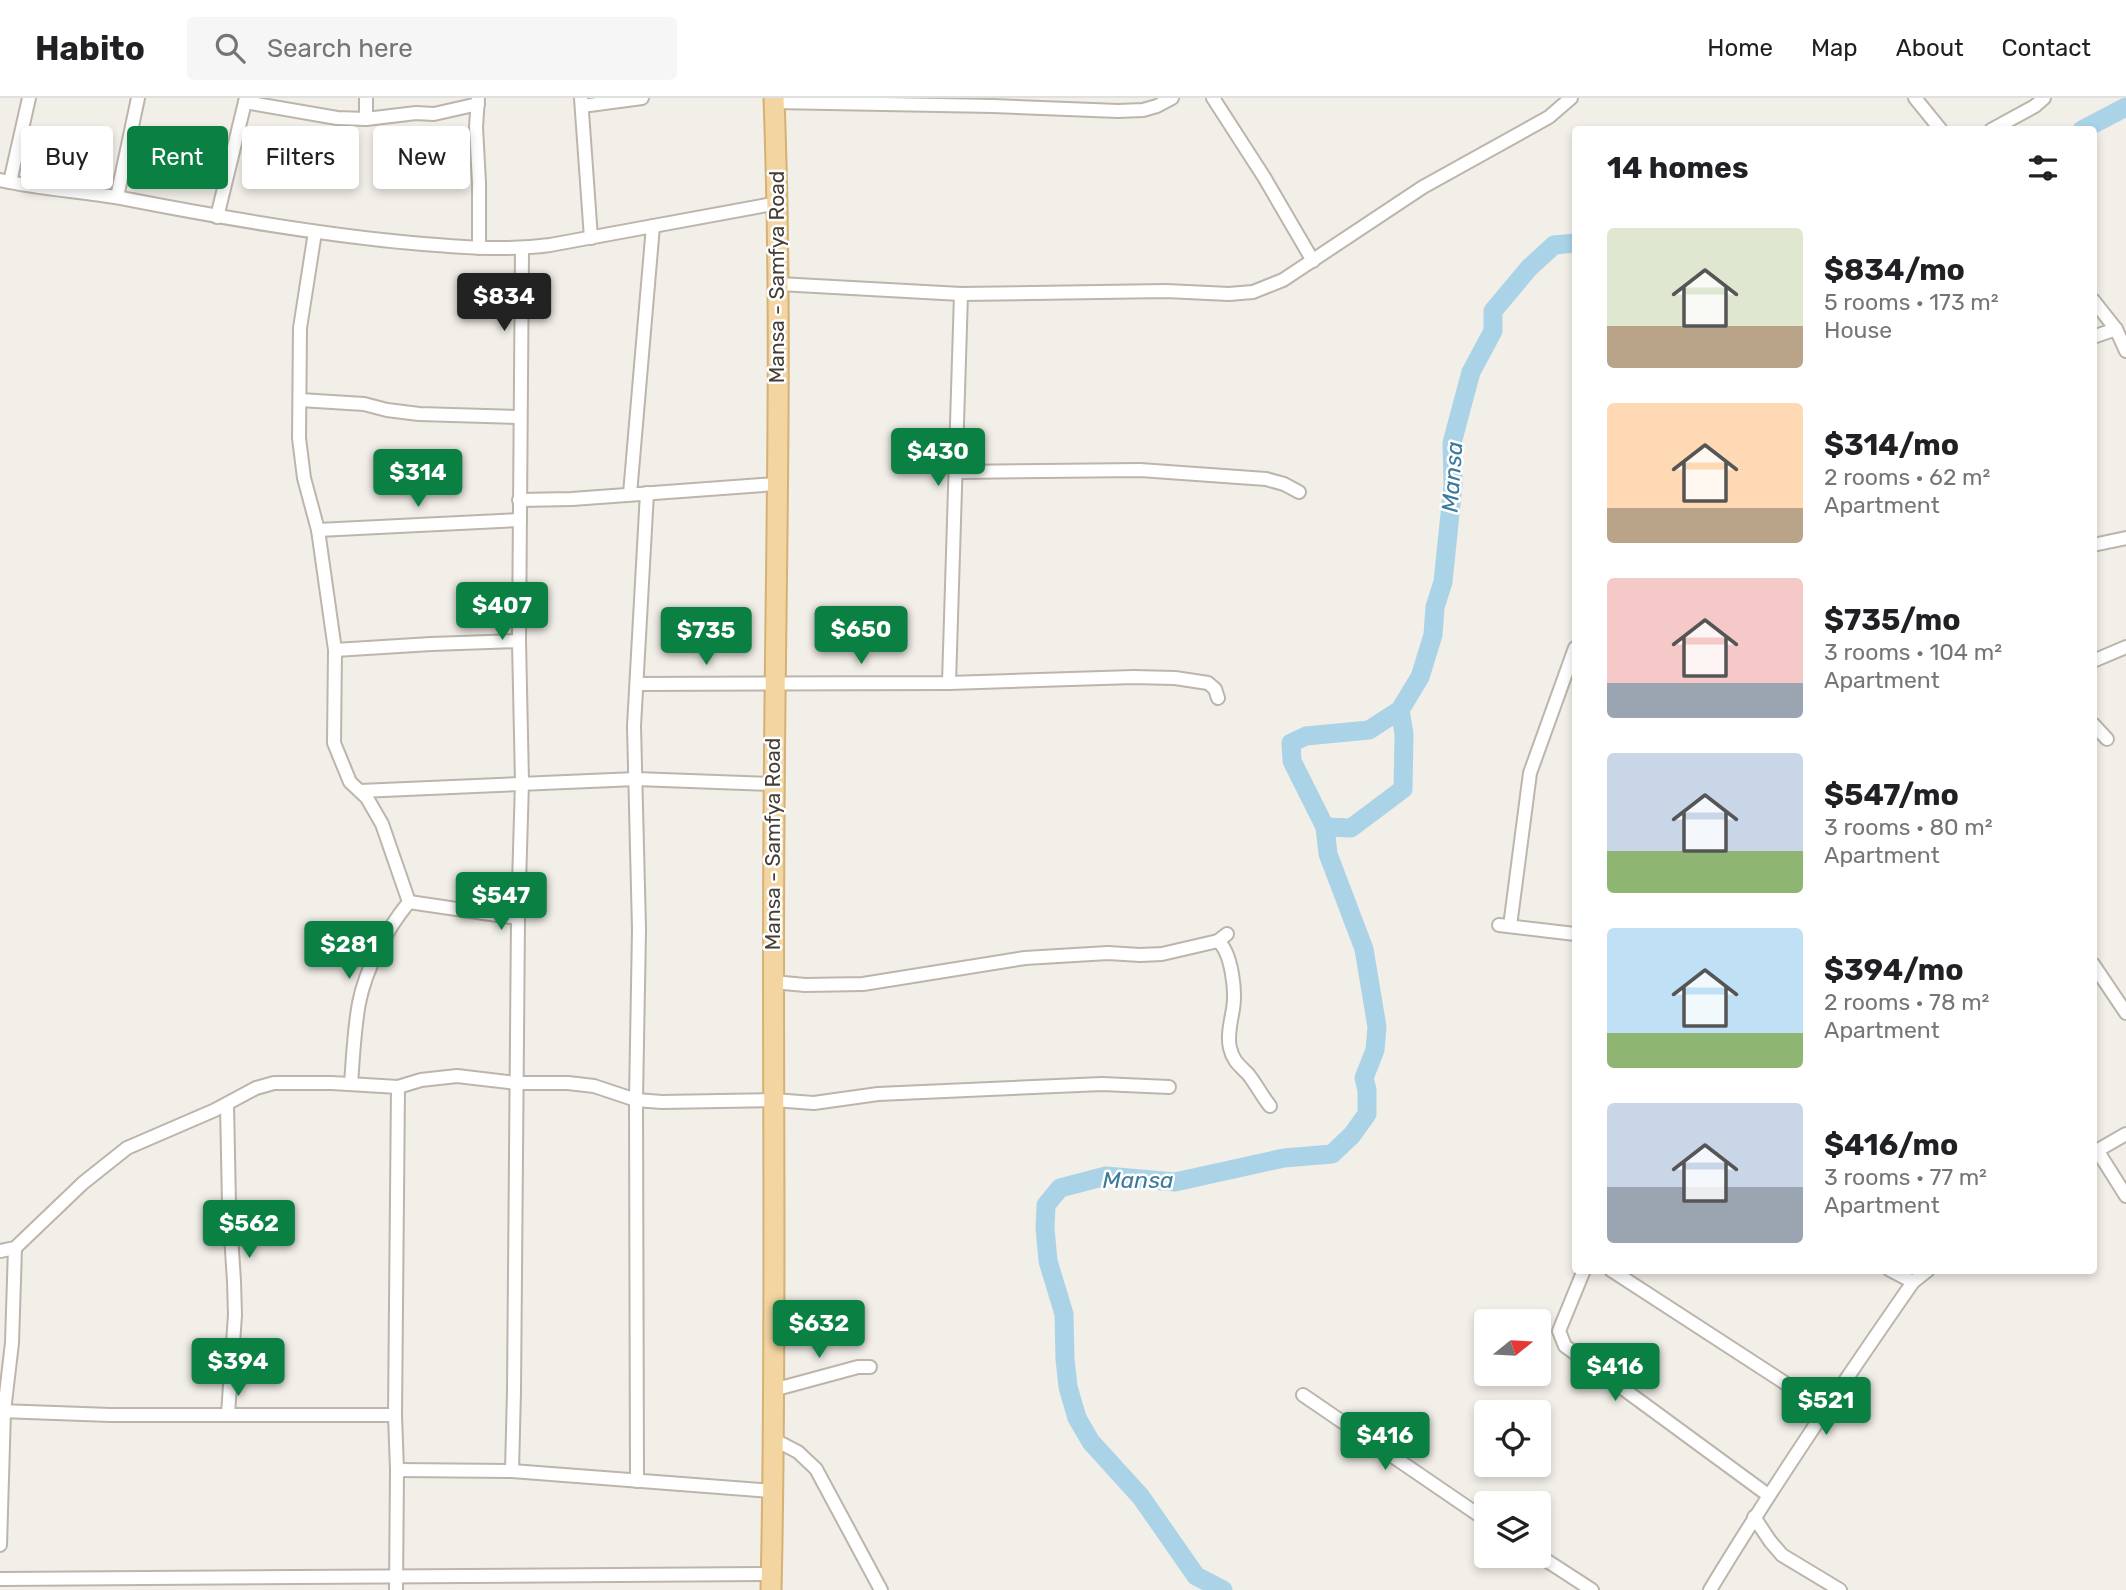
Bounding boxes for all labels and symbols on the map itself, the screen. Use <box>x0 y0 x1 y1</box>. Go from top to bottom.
street label: Mansa - Samfya Road <box>764 171 789 383</box>
pin: $834 <box>463 274 545 333</box>
pin: $430 <box>897 428 979 488</box>
water label: Mansa <box>1436 441 1468 513</box>
pin: $314 <box>377 450 459 509</box>
pin: $407 <box>461 582 543 642</box>
pin: $650 <box>820 606 902 666</box>
pin: $735 <box>665 608 747 667</box>
street label: Mansa - Samfya Road <box>760 738 785 950</box>
pin: $547 <box>460 872 542 932</box>
pin: $281 <box>308 922 390 981</box>
water label: Mansa <box>1103 1166 1173 1194</box>
pin: $562 <box>208 1200 290 1260</box>
pin: $632 <box>778 1300 860 1360</box>
north arrow <box>1474 1309 1550 1386</box>
pin: $394 <box>197 1338 279 1398</box>
pin: $416 <box>1574 1344 1656 1403</box>
pin: $521 <box>1785 1378 1867 1437</box>
pin: $416 <box>1344 1412 1426 1472</box>

